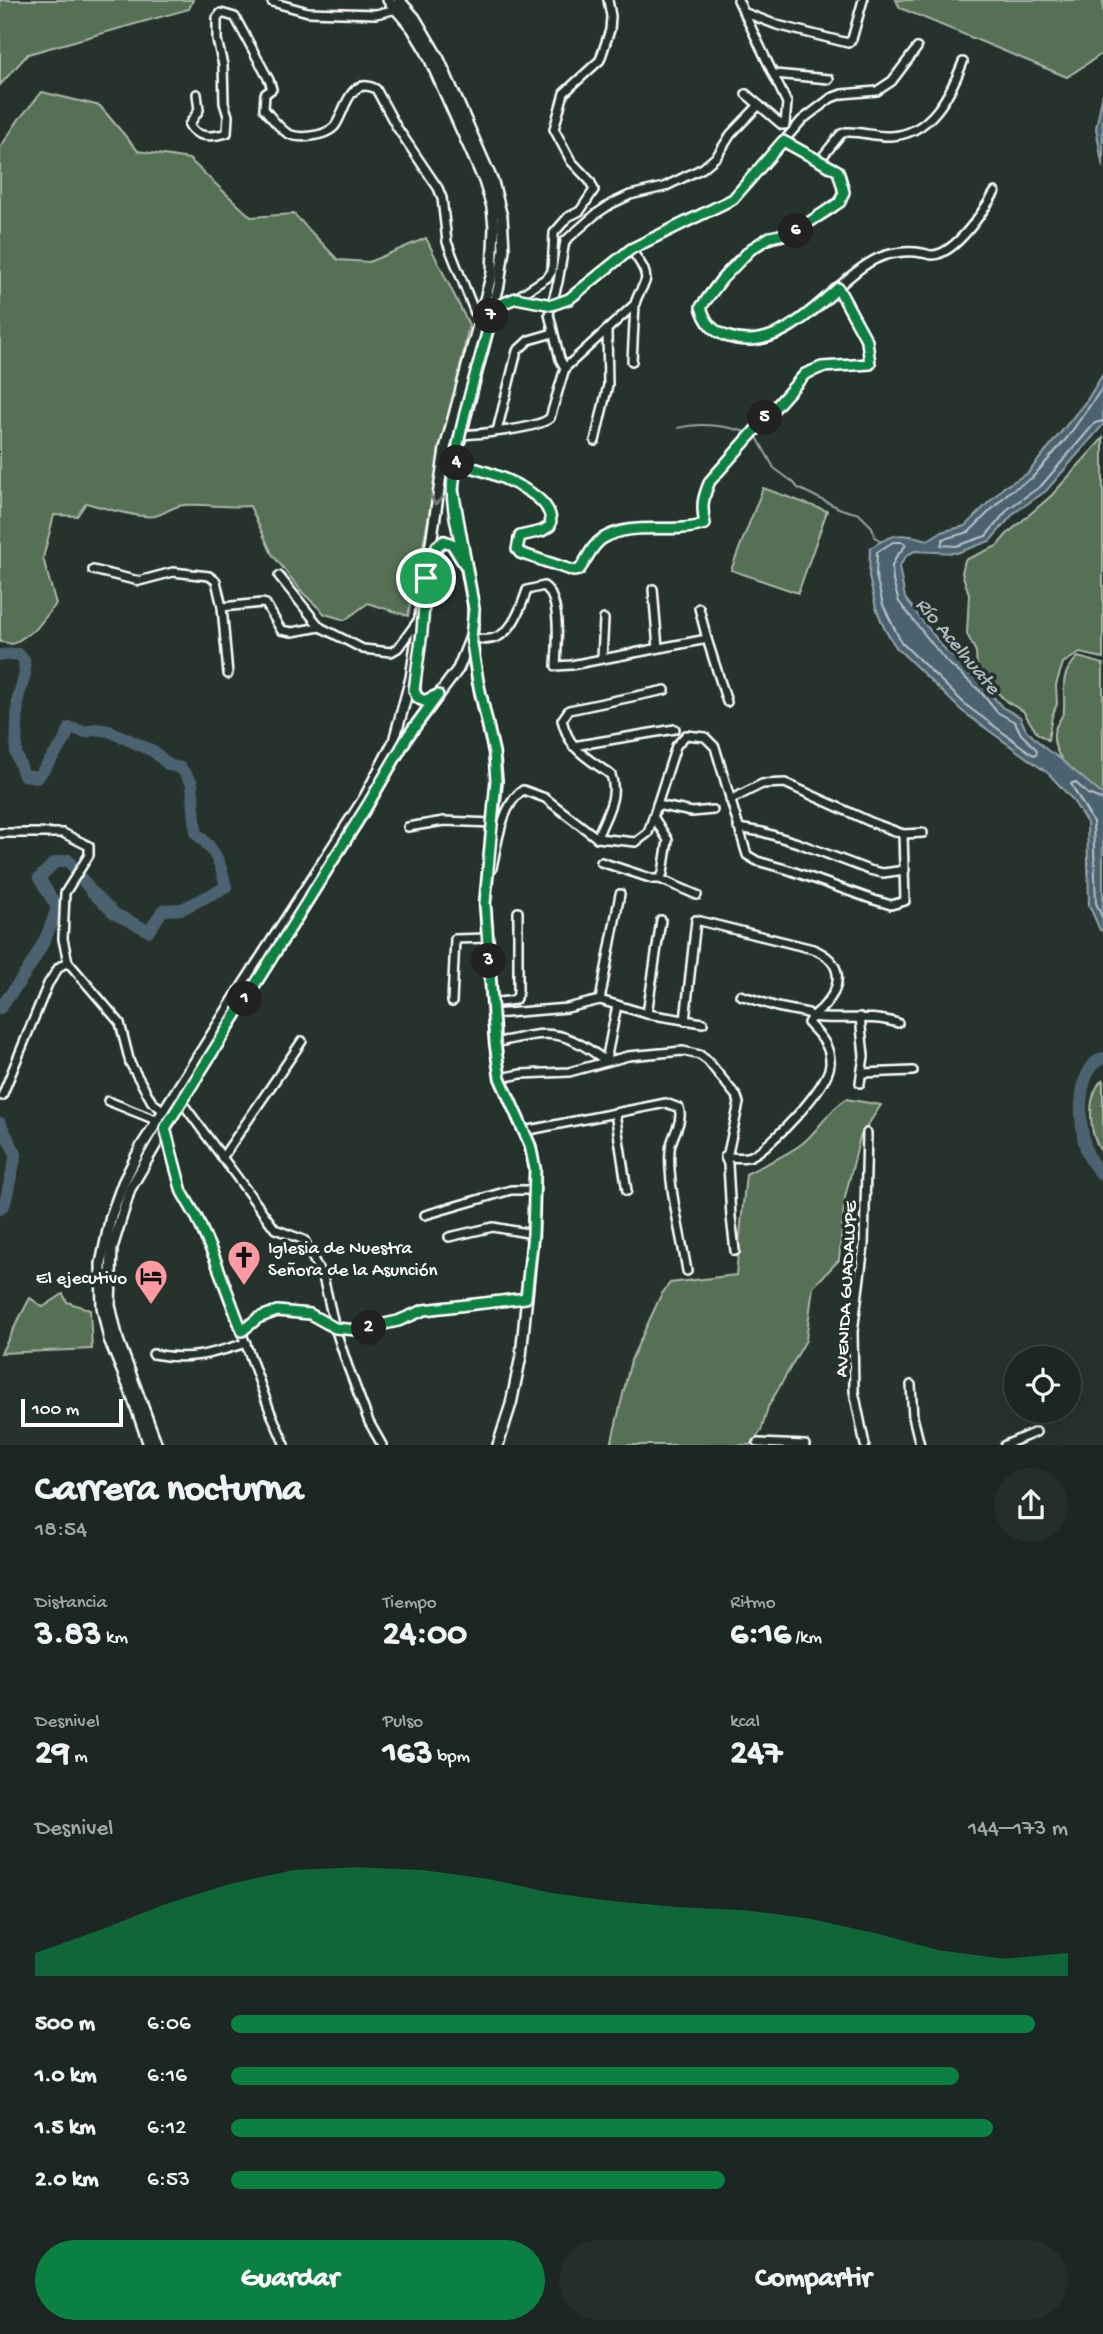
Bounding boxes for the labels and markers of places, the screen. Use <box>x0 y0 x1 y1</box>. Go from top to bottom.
pin: 6 <box>778 214 814 248</box>
pin: 7 <box>474 298 508 334</box>
pin: 5 <box>748 400 782 436</box>
pin: 4 <box>440 446 475 480</box>
pin <box>396 548 456 608</box>
pin: 3 <box>472 944 506 978</box>
pin: 1 <box>228 982 262 1016</box>
church icon: Iglesia de Nuestra Señora de la Asunción <box>225 1238 263 1287</box>
place label: Iglesia de Nuestra Señora de la Asunción <box>268 1238 438 1283</box>
hotel icon: El ejecutivo <box>132 1257 170 1306</box>
place label: El ejecutivo <box>36 1268 127 1291</box>
pin: 2 <box>352 1310 386 1346</box>

